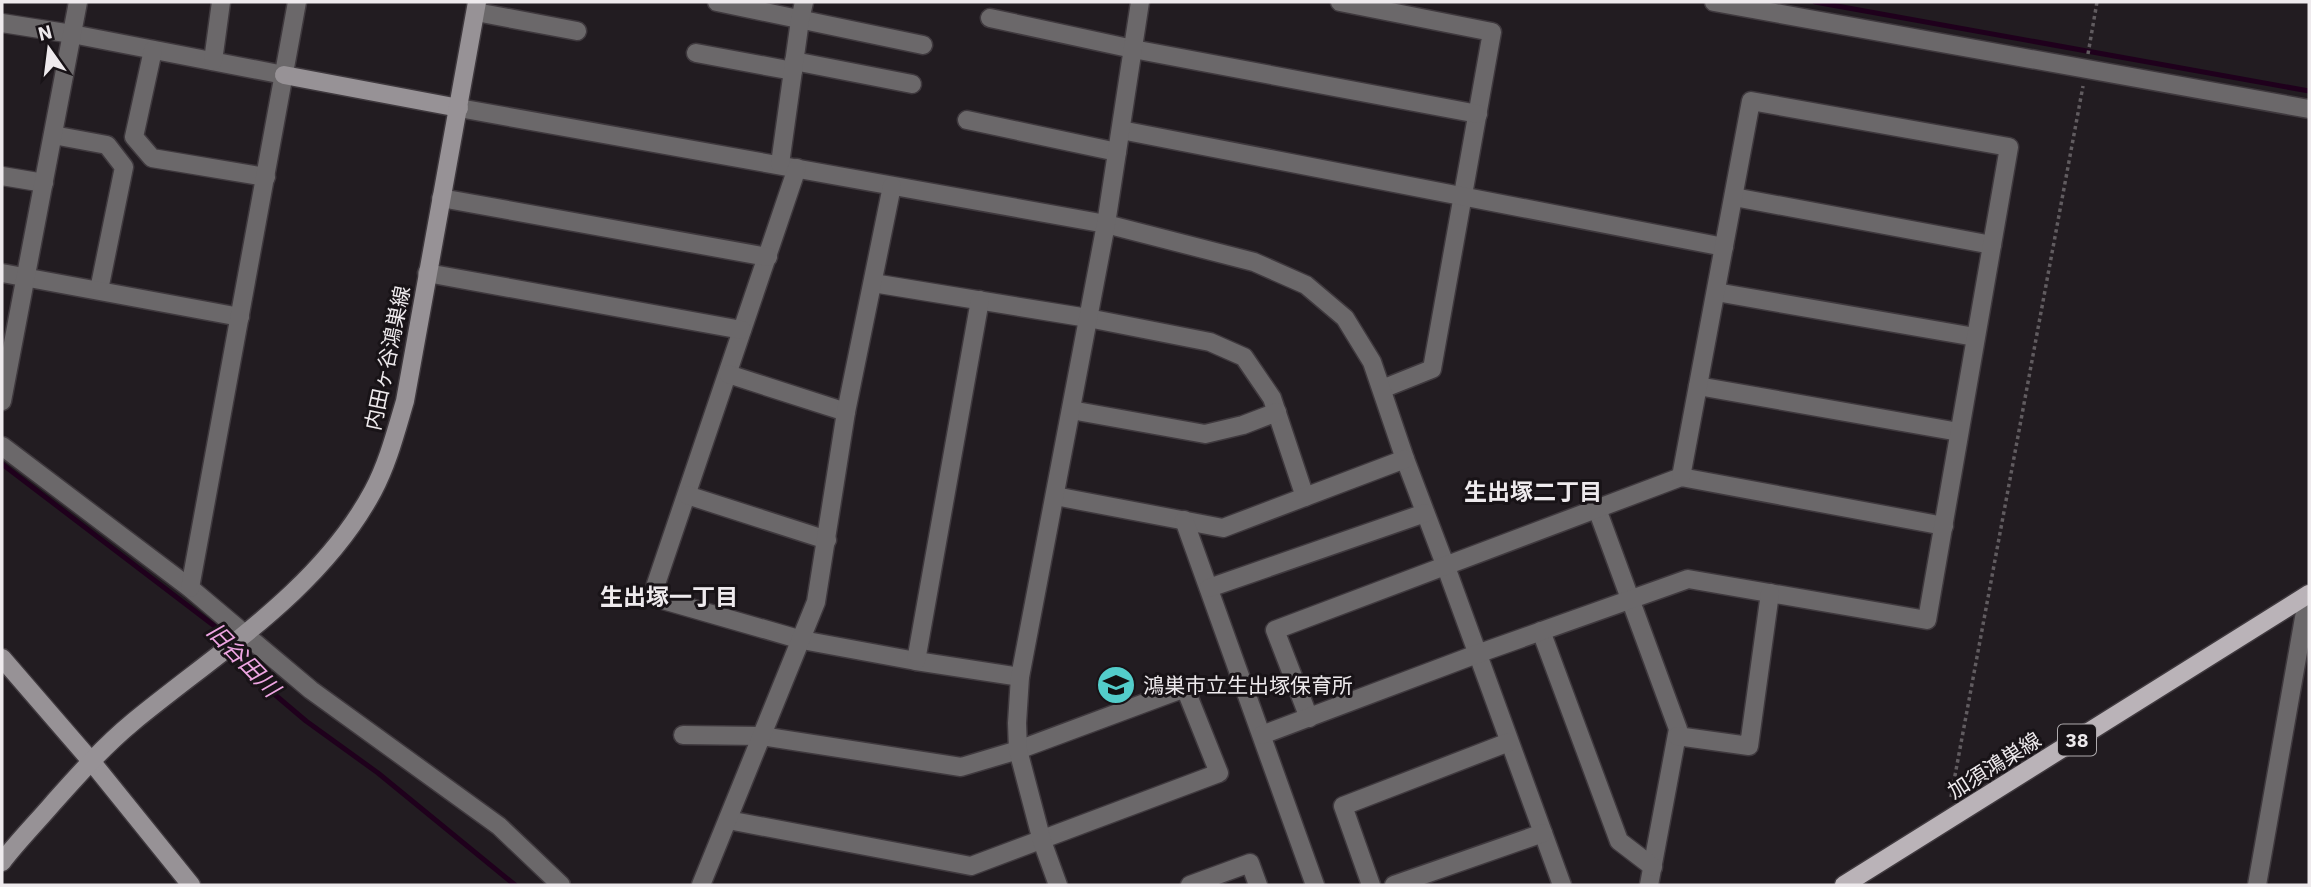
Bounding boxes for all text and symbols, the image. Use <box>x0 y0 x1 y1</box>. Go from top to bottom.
north arrow <box>14 14 84 84</box>
text: N <box>35 19 54 46</box>
street label: 内田ヶ谷鴻巣線 <box>358 283 416 433</box>
district label: 生出塚二丁目 <box>1464 476 1602 506</box>
district label: 生出塚一丁目 <box>600 581 738 611</box>
water label: 旧谷田川 <box>201 615 289 705</box>
school or university icon: 鴻巣市立生出塚保育所 <box>1095 664 1137 706</box>
place label: 鴻巣市立生出塚保育所 <box>1143 671 1353 699</box>
road number: 38 <box>2058 724 2096 755</box>
street label: 加須鴻巣線 <box>1942 725 2046 805</box>

